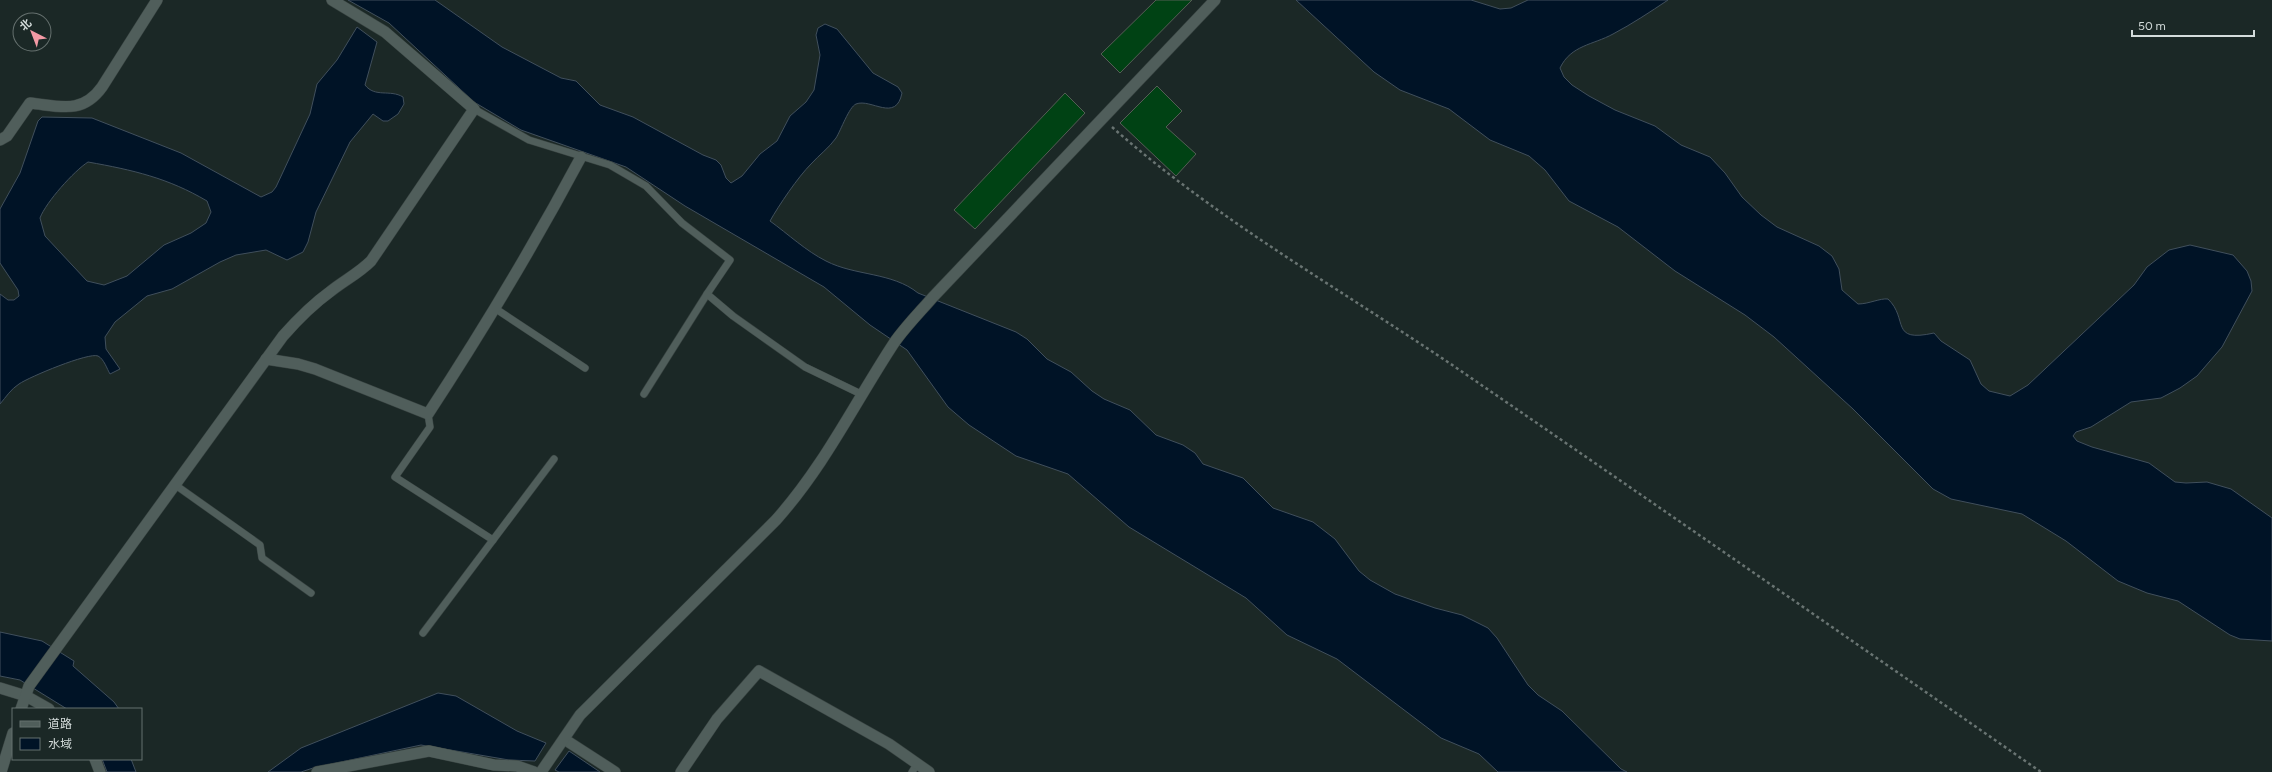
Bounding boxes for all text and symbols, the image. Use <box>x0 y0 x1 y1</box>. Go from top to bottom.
north arrow <box>12 12 52 52</box>
scale bar <box>2132 12 2254 38</box>
text: 北 <box>17 16 34 33</box>
text: 50 m <box>2138 19 2166 33</box>
legend <box>12 708 142 760</box>
text: 道路 <box>48 717 72 731</box>
text: 水域 <box>48 737 72 751</box>

